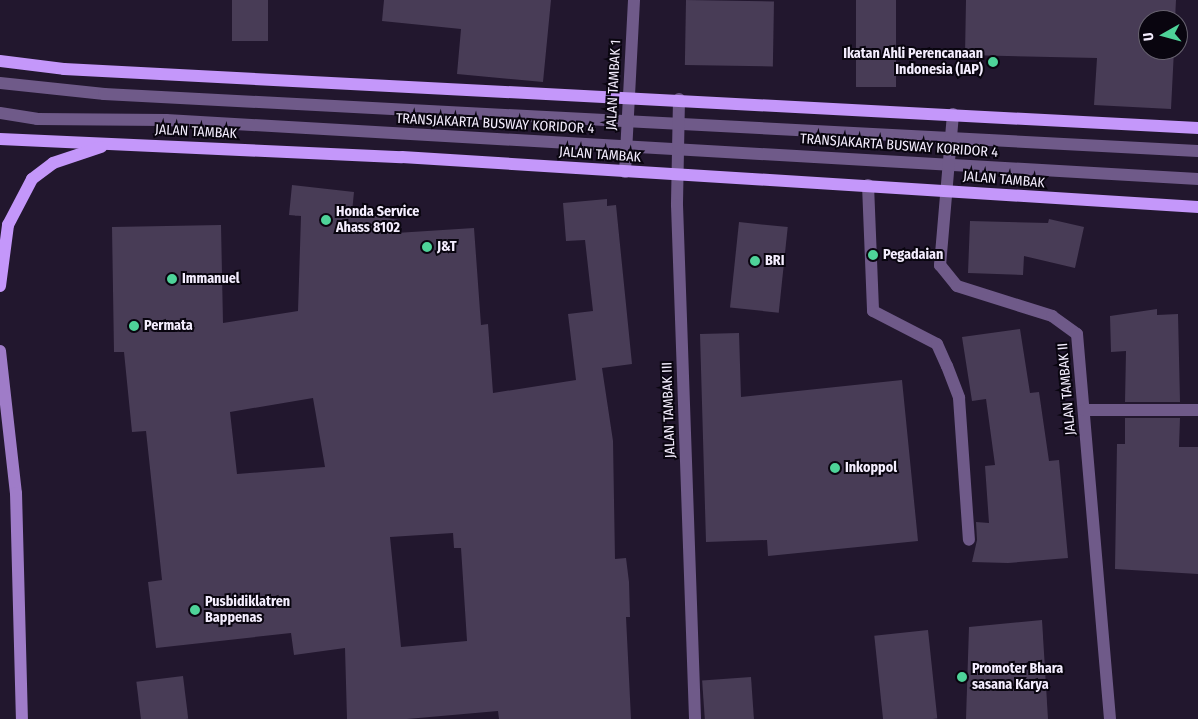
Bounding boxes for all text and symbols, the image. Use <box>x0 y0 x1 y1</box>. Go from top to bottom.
north arrow <box>1138 10 1188 60</box>
text: U <box>1140 32 1158 42</box>
street label: JALAN TAMBAK 1 <box>603 39 625 131</box>
place label: Ikatan Ahli Perencanaan Indonesia (IAP) <box>843 46 983 78</box>
marker: Ikatan Ahli Perencanaan Indonesia (IAP) <box>987 56 999 68</box>
street label: TRANSJAKARTA BUSWAY KORIDOR 4 <box>395 110 595 138</box>
street label: JALAN TAMBAK <box>155 121 237 143</box>
street label: TRANSJAKARTA BUSWAY KORIDOR 4 <box>799 131 999 161</box>
street label: JALAN TAMBAK <box>559 144 641 166</box>
street label: JALAN TAMBAK <box>962 168 1046 192</box>
place label: Honda Service Ahass 8102 <box>336 204 419 236</box>
marker: Honda Service Ahass 8102 <box>320 214 332 226</box>
place label: J&T <box>437 239 457 255</box>
marker: J&T <box>421 241 433 253</box>
place label: Pegadaian <box>883 247 943 263</box>
marker: Pegadaian <box>867 249 879 261</box>
place label: BRI <box>765 253 784 269</box>
marker: BRI <box>749 255 761 267</box>
place label: Immanuel <box>182 271 240 287</box>
marker: Immanuel <box>166 273 178 285</box>
place label: Permata <box>144 318 193 334</box>
marker: Permata <box>128 320 140 332</box>
street label: JALAN TAMBAK II <box>1055 342 1079 436</box>
street label: JALAN TAMBAK III <box>659 362 679 458</box>
place label: Inkoppol <box>845 460 897 476</box>
marker: Inkoppol <box>829 462 841 474</box>
place label: Pusbidiklatren Bappenas <box>205 594 290 626</box>
marker: Pusbidiklatren Bappenas <box>189 604 201 616</box>
place label: Promoter Bhara sasana Karya <box>972 661 1063 694</box>
marker: Promoter Bhara sasana Karya <box>956 671 968 683</box>

